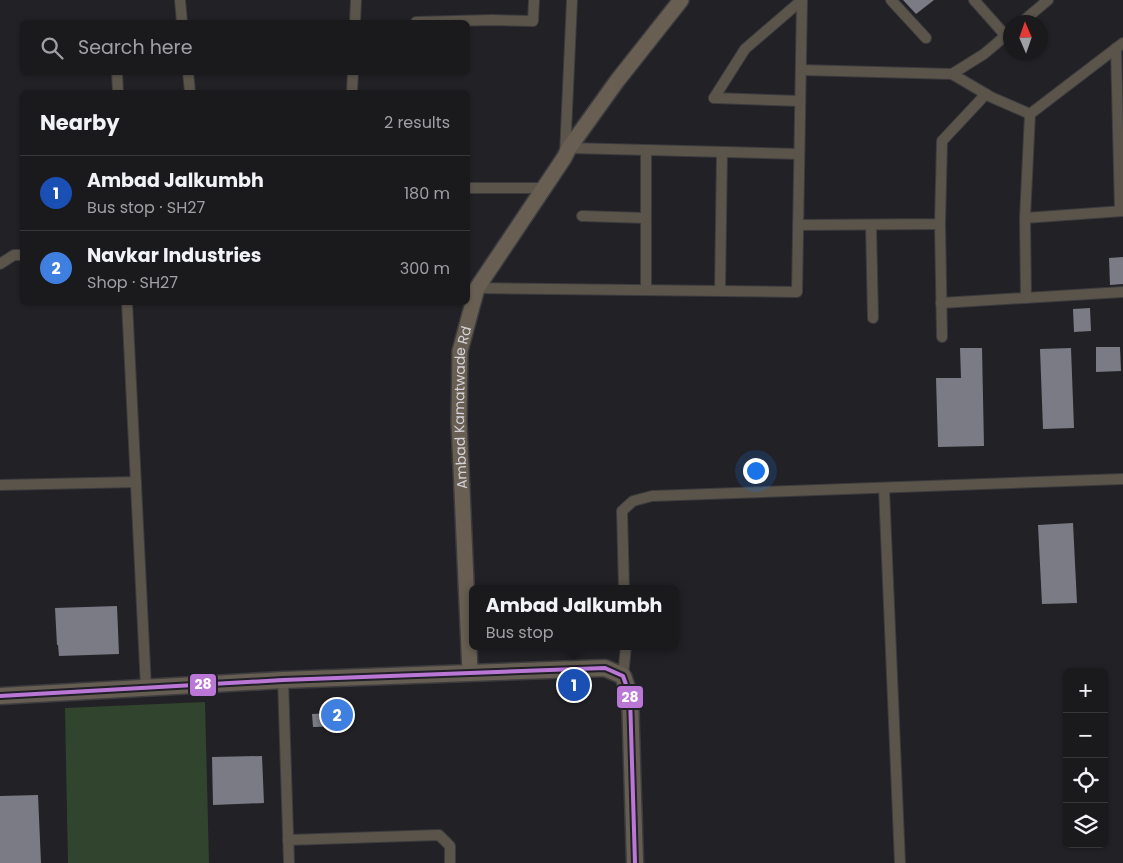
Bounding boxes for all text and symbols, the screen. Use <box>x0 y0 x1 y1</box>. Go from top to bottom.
north arrow <box>1003 15 1048 60</box>
search box <box>20 20 470 75</box>
icon: search <box>38 34 66 62</box>
text: Search here <box>78 34 192 61</box>
text: Nearby <box>40 108 120 137</box>
text: 2 results <box>384 111 450 134</box>
text: Ambad Jalkumbh <box>87 167 264 194</box>
text: 1 <box>53 182 59 205</box>
text: 180 m <box>404 182 450 205</box>
text: Bus stop · SH27 <box>87 196 205 219</box>
text: Navkar Industries <box>87 242 261 269</box>
text: 2 <box>51 257 61 280</box>
text: 300 m <box>400 257 450 280</box>
text: Shop · SH27 <box>87 271 178 294</box>
street label: Ambad Kamatwade Rd <box>449 324 476 489</box>
your location <box>743 458 769 484</box>
popup <box>469 585 679 650</box>
text: Ambad Jalkumbh <box>486 592 662 619</box>
text: Bus stop <box>486 621 554 644</box>
pin: 1 <box>558 666 590 704</box>
map controls <box>1063 668 1108 848</box>
button: + <box>1063 668 1108 713</box>
line badge: 28 <box>189 673 217 697</box>
text: 28 <box>194 674 212 694</box>
line badge: 28 <box>616 685 644 709</box>
text: 28 <box>621 687 639 707</box>
pin: 2 <box>321 696 353 734</box>
button: − <box>1063 713 1108 758</box>
button: locate <box>1063 758 1108 803</box>
button: layers <box>1063 803 1108 848</box>

